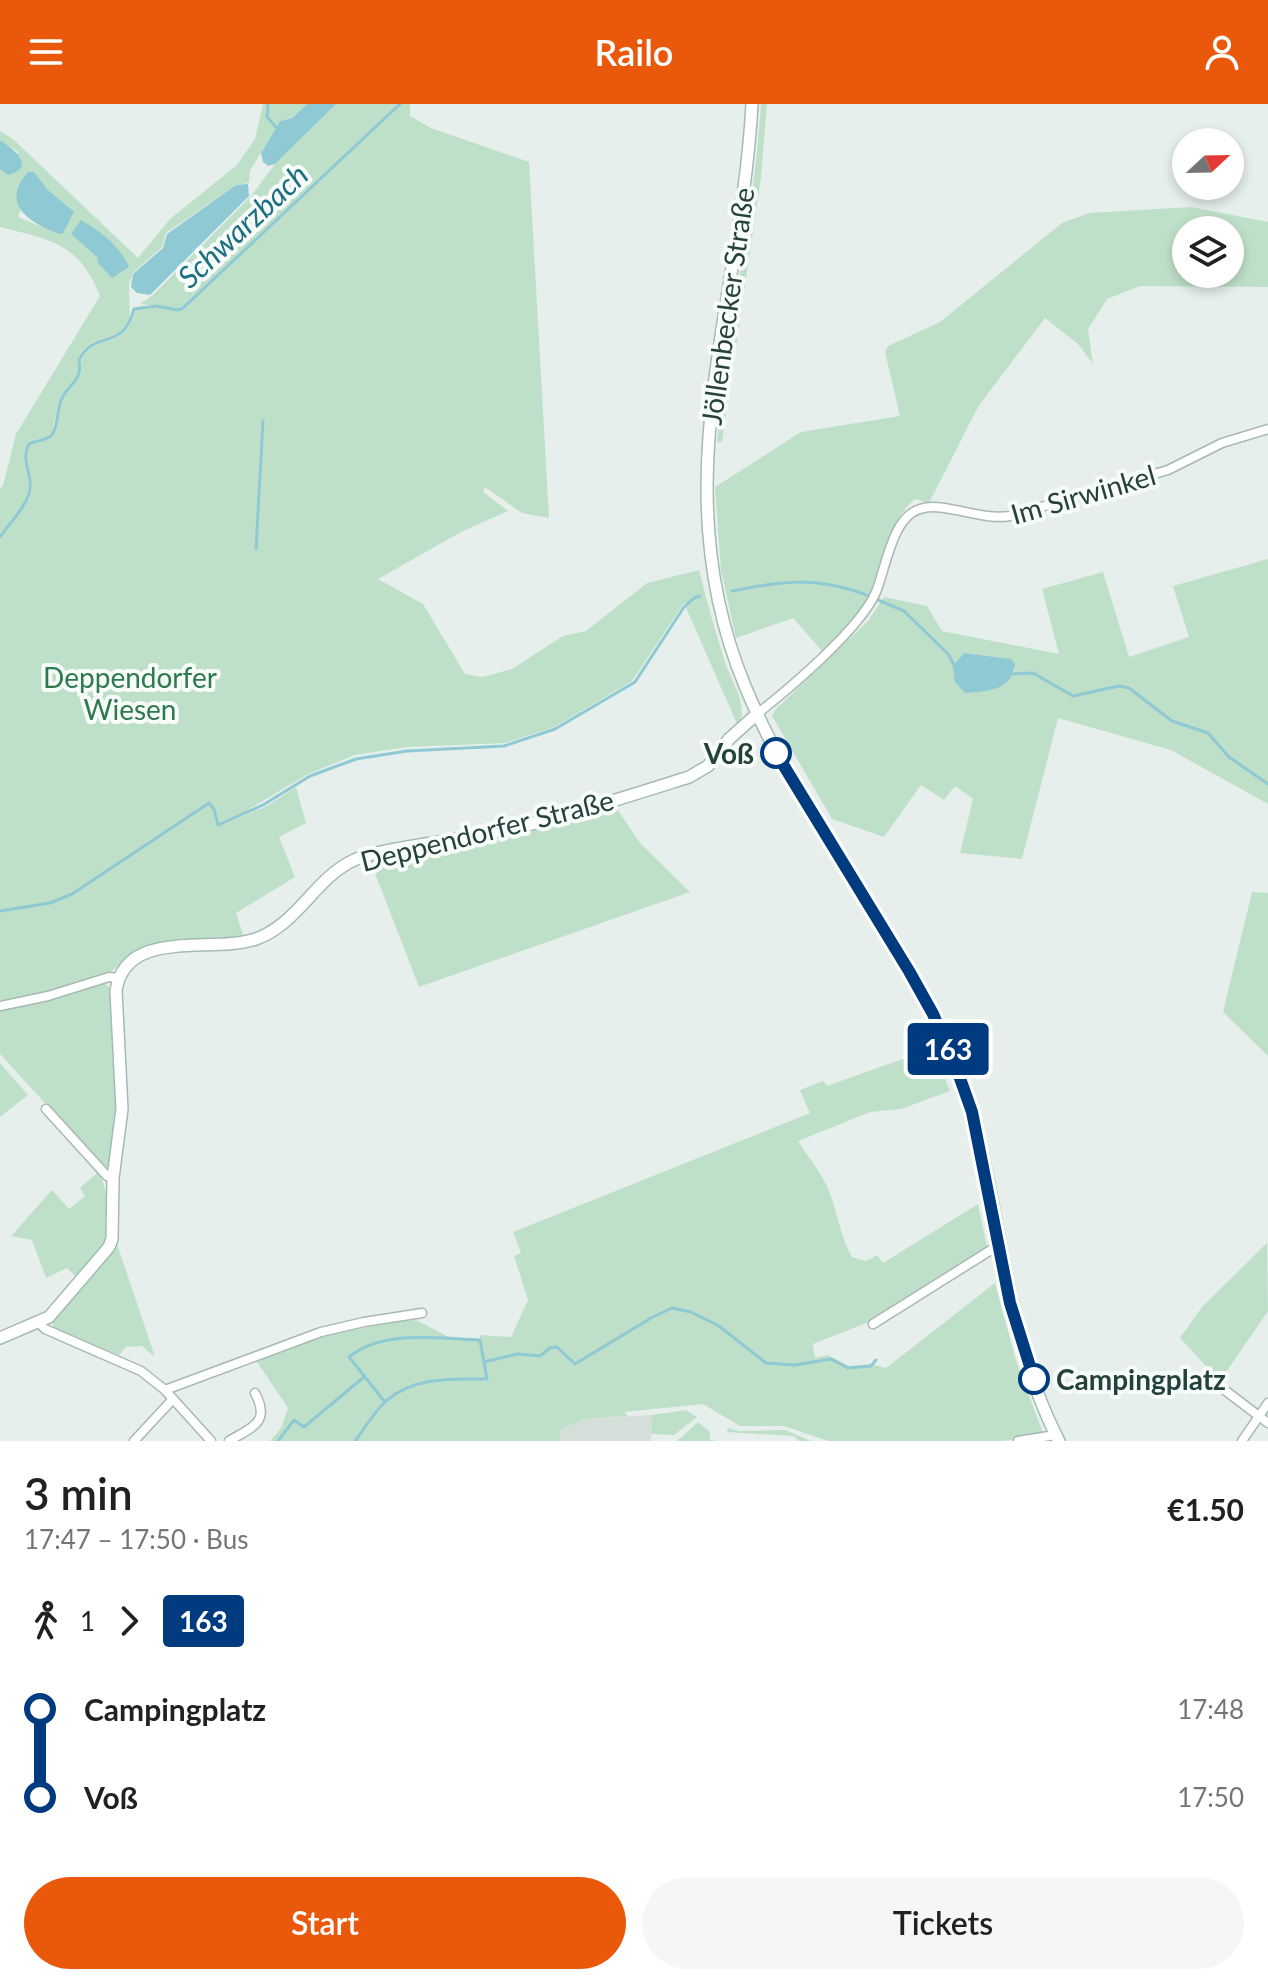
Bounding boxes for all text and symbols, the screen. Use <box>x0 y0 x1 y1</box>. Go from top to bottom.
icon: menu <box>24 30 68 74</box>
text: Railo <box>595 30 673 74</box>
icon: person <box>1200 30 1244 74</box>
north arrow <box>1172 128 1244 200</box>
map controls <box>1172 128 1244 288</box>
water label: Schwarzbach <box>169 156 315 294</box>
street label: Jöllenbecker Straße <box>694 185 760 427</box>
button: layers <box>1172 216 1244 288</box>
street label: Im Sirwinkel <box>1007 457 1159 531</box>
park label: Deppendorfer Wiesen <box>43 660 217 726</box>
place label: Voß <box>703 736 754 770</box>
marker: Voß <box>761 738 791 768</box>
street label: Deppendorfer Straße <box>357 782 617 878</box>
line badge: 163 <box>902 1023 994 1075</box>
text: 163 <box>924 1032 972 1066</box>
place label: Campingplatz <box>1056 1362 1226 1396</box>
marker: Campingplatz <box>1019 1364 1049 1394</box>
text: 3 min <box>24 1467 133 1519</box>
text: €1.50 <box>1167 1491 1244 1527</box>
text: 17:47 – 17:50 · Bus <box>24 1523 248 1555</box>
icon: walk <box>24 1599 68 1643</box>
icon: forward <box>107 1599 151 1643</box>
text: 163 <box>179 1604 228 1638</box>
text: 1 <box>80 1605 95 1637</box>
text: Campingplatz <box>84 1691 266 1727</box>
text: 17:48 <box>1177 1693 1244 1725</box>
text: Voß <box>84 1779 138 1815</box>
text: 17:50 <box>1177 1781 1244 1813</box>
button: Start <box>24 1877 626 1969</box>
button: Tickets <box>642 1877 1244 1969</box>

